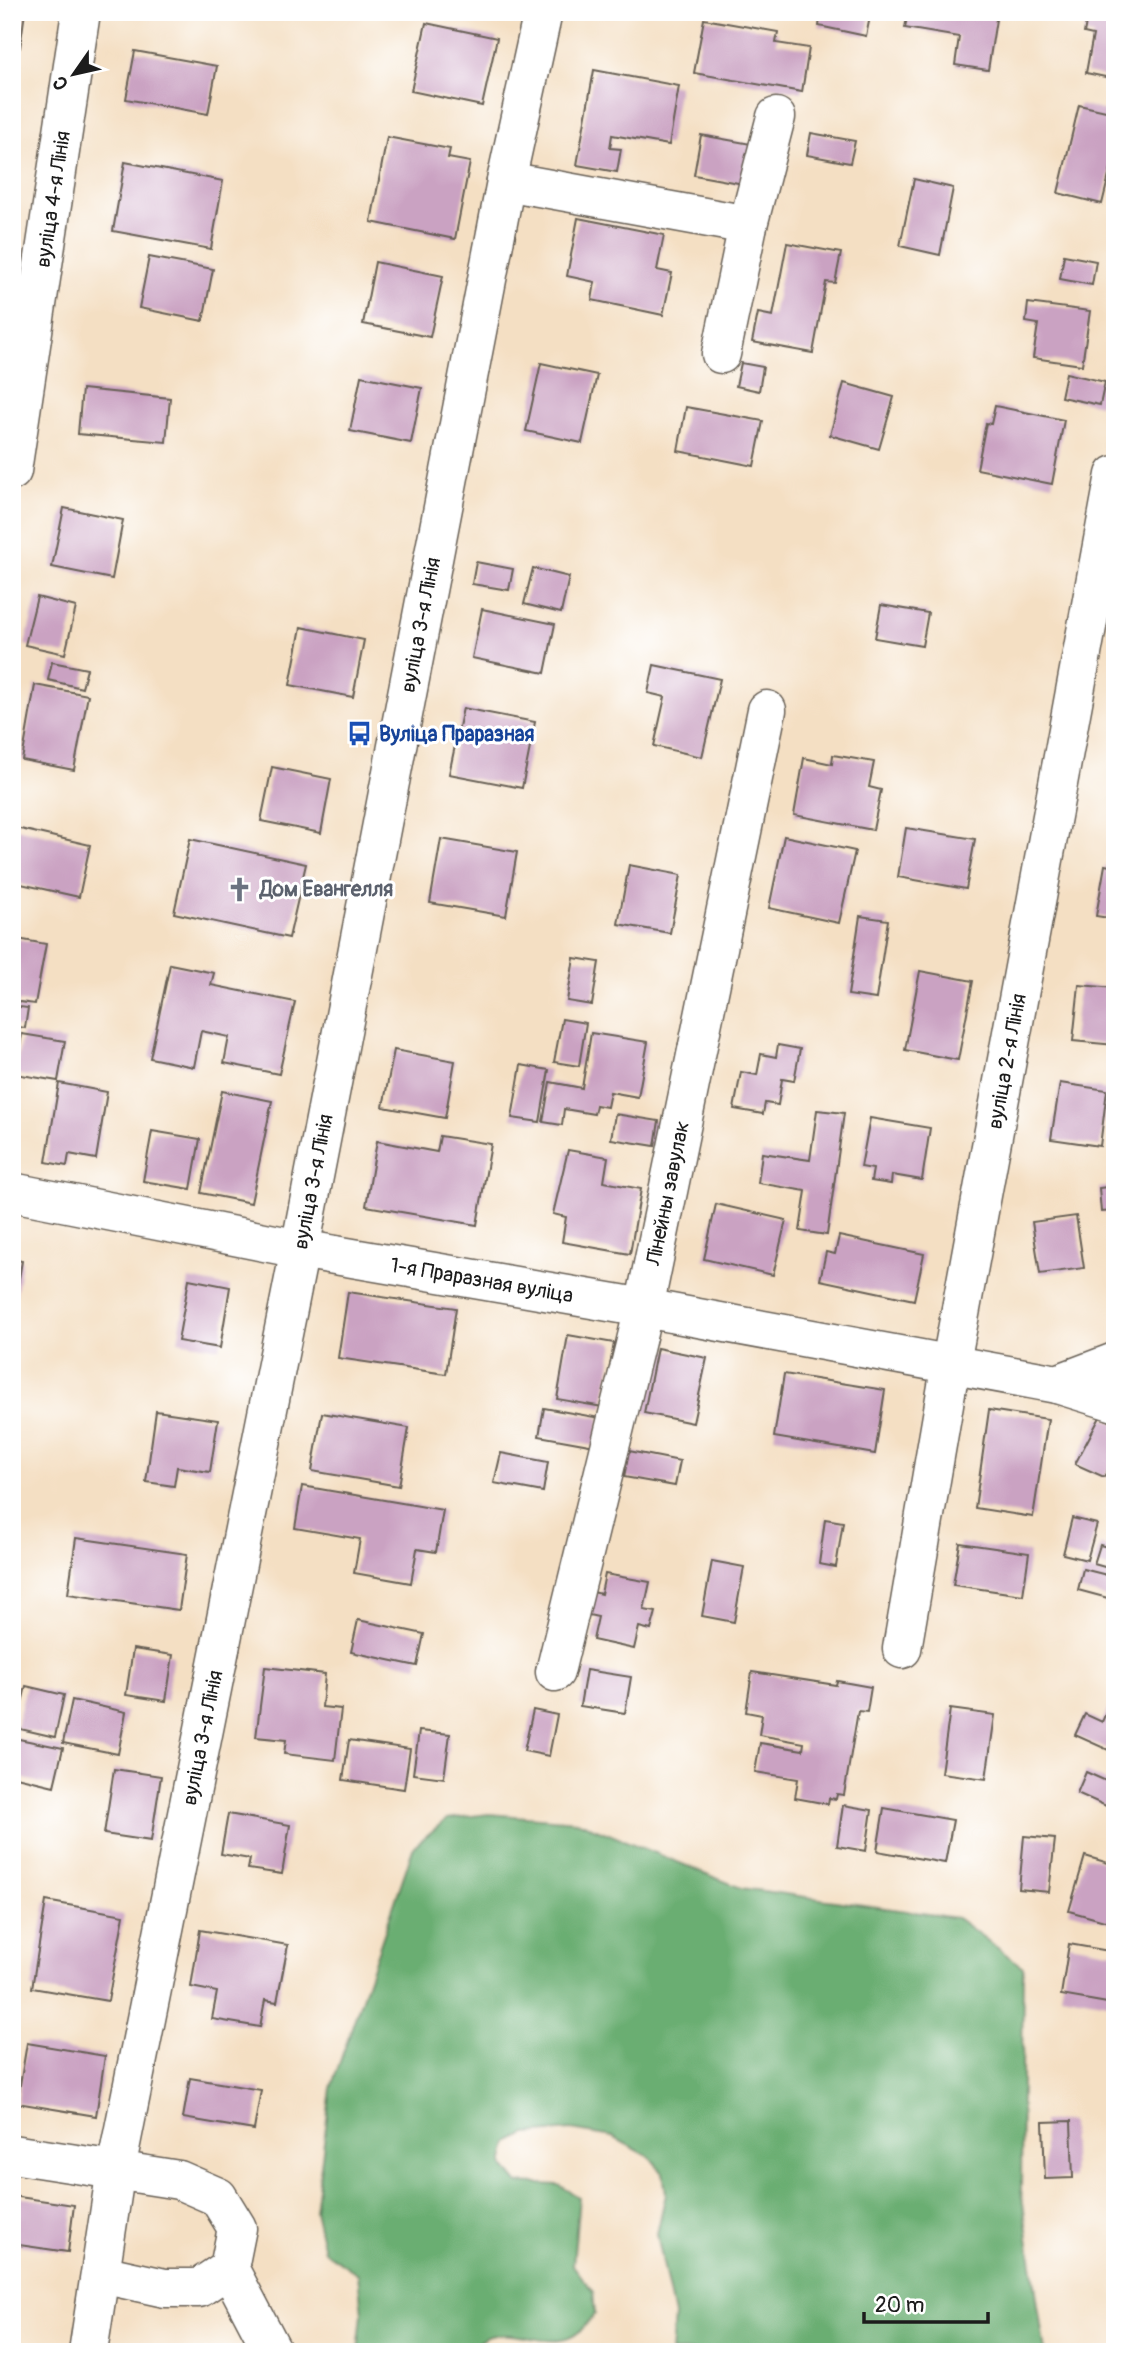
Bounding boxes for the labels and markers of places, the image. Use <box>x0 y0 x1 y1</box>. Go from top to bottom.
bus stop icon: Вуліца Праразная <box>345 720 373 748</box>
place label: Вуліца Праразная <box>379 721 534 748</box>
church icon: Дом Евангелля <box>226 875 254 903</box>
place label: Дом Евангелля <box>258 876 393 903</box>

